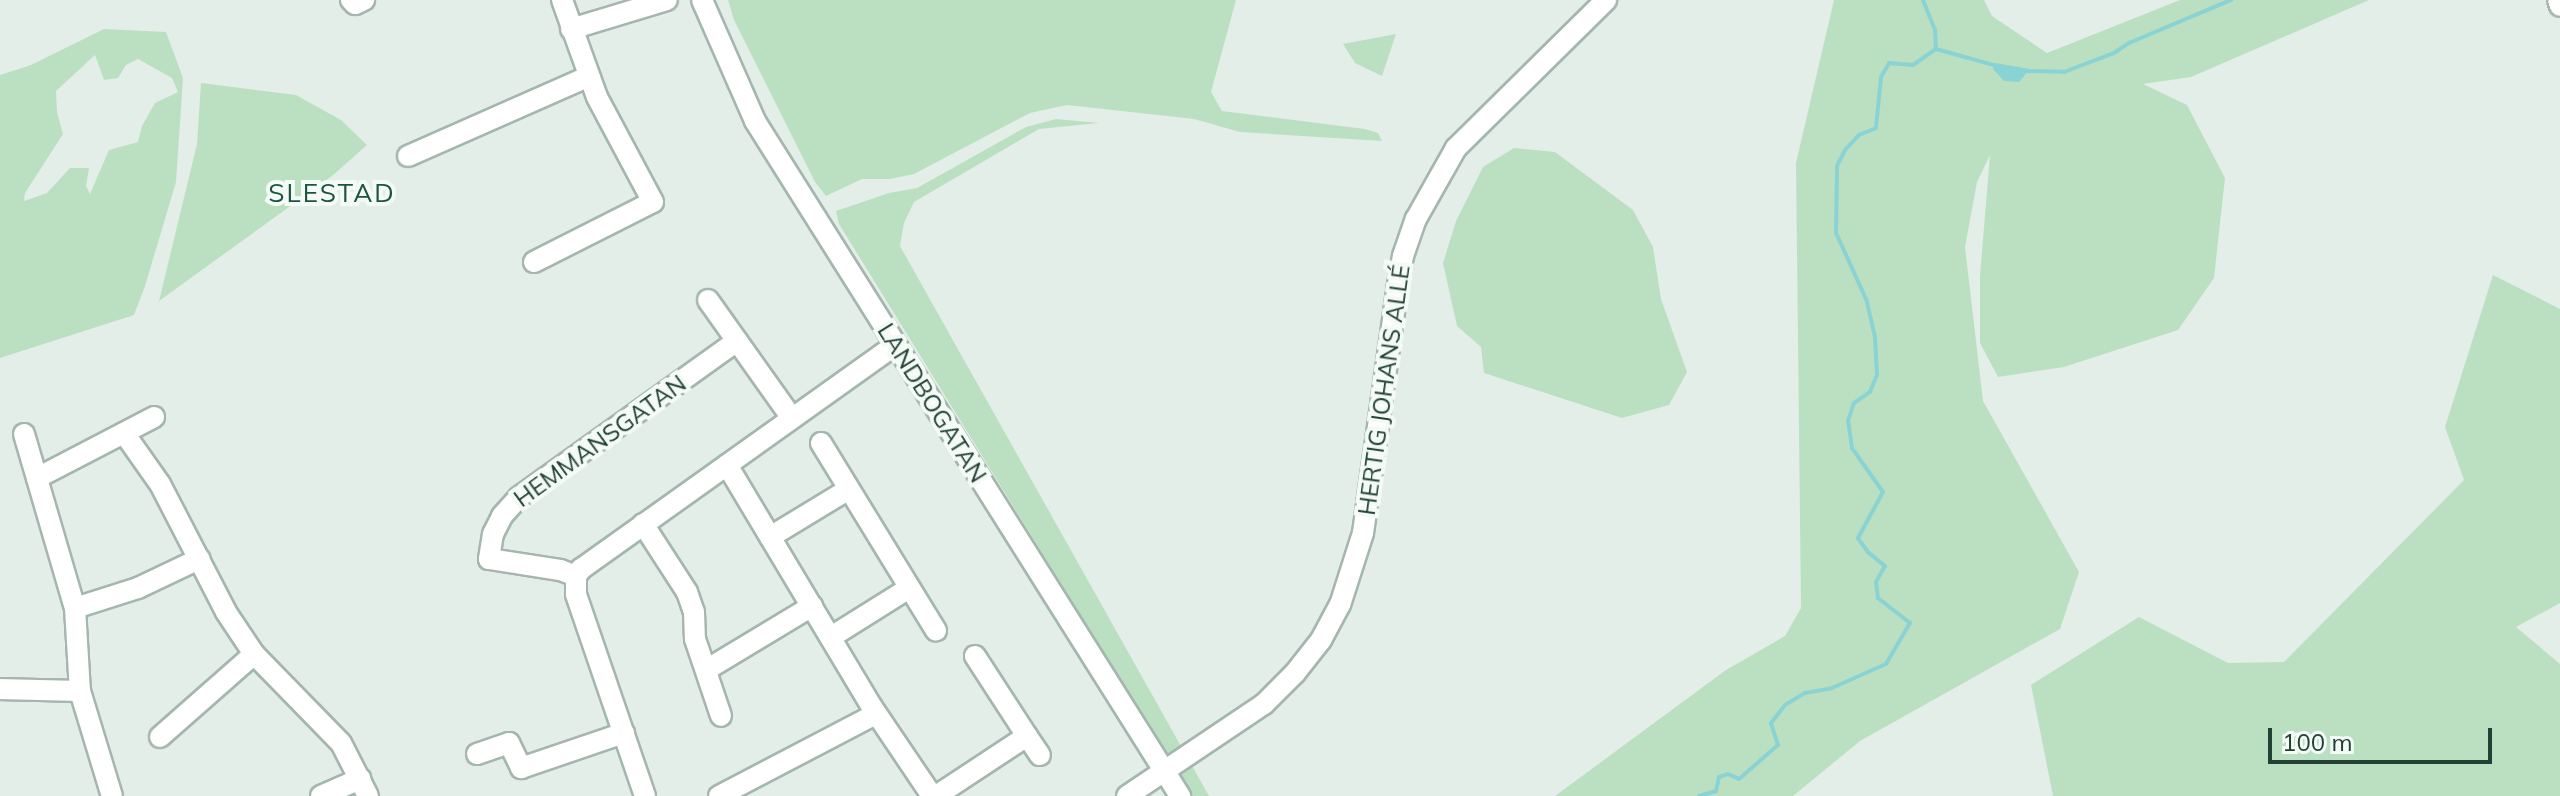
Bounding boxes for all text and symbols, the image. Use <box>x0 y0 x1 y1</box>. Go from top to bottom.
district label: SLESTAD <box>268 177 396 209</box>
street label: HERTIG JOHANS ALLÉ <box>1352 263 1416 517</box>
street label: LANDBOGATAN <box>871 318 993 488</box>
street label: HEMMANSGATAN <box>508 369 692 513</box>
scale bar <box>2272 712 2496 762</box>
text: 100 m <box>2282 727 2353 757</box>

